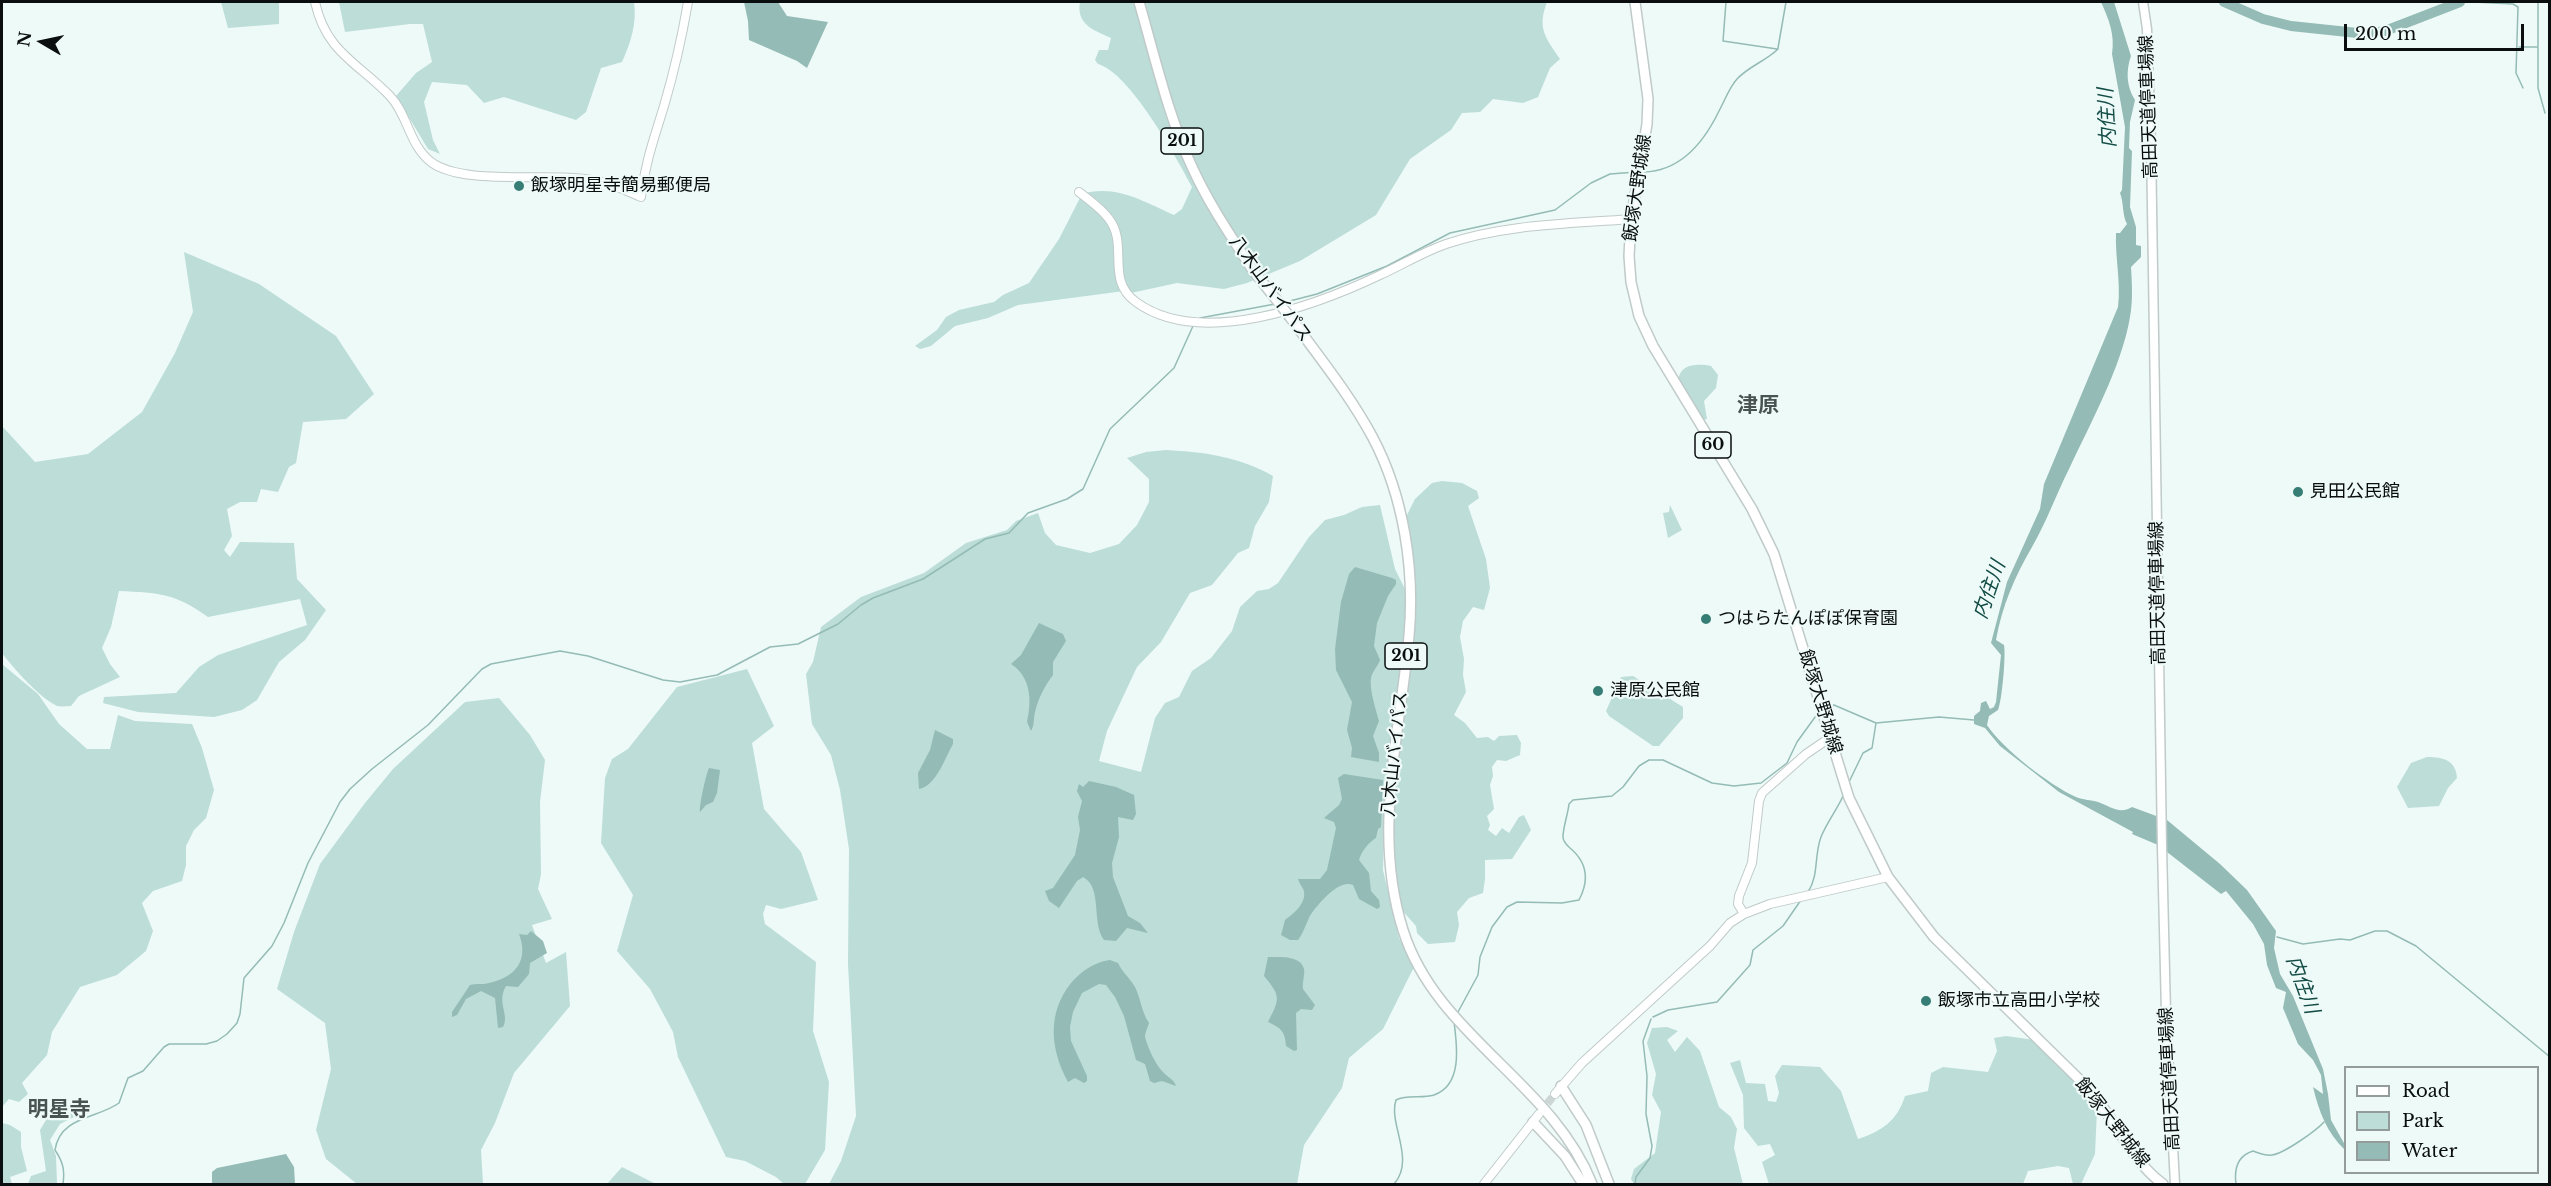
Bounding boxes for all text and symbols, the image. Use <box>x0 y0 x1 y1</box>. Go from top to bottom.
north arrow <box>12 12 72 72</box>
scale bar <box>2347 12 2527 50</box>
text: 200 m <box>2355 23 2416 45</box>
text: N <box>13 30 35 48</box>
street label: 高田天道停車場線 <box>2136 35 2162 179</box>
water label: 内住川 <box>2094 87 2122 149</box>
road number: 201 <box>1161 128 1203 154</box>
street label: 飯塚大野城線 <box>1620 133 1656 243</box>
place label: 飯塚明星寺簡易郵便局 <box>531 175 711 197</box>
marker: 飯塚明星寺簡易郵便局 <box>512 179 526 193</box>
street label: 八木山バイパス <box>1224 232 1316 346</box>
district label: 津原 <box>1737 393 1779 419</box>
road number: 60 <box>1695 432 1731 458</box>
place label: 見田公民館 <box>2310 481 2400 503</box>
marker: 見田公民館 <box>2291 485 2305 499</box>
street label: 高田天道停車場線 <box>2146 521 2170 665</box>
water label: 内住川 <box>1969 558 2011 622</box>
place label: つはらたんぽぽ保育園 <box>1718 608 1898 630</box>
marker: つはらたんぽぽ保育園 <box>1699 612 1713 626</box>
road number: 201 <box>1385 643 1427 669</box>
street label: 飯塚大野城線 <box>1794 647 1846 757</box>
place label: 津原公民館 <box>1610 680 1700 702</box>
marker: 津原公民館 <box>1591 684 1605 698</box>
street label: 八木山バイパス <box>1378 690 1412 818</box>
water label: 内住川 <box>2280 953 2324 1017</box>
place label: 飯塚市立高田小学校 <box>1938 990 2100 1012</box>
marker: 飯塚市立高田小学校 <box>1919 994 1933 1008</box>
street label: 高田天道停車場線 <box>2155 1007 2185 1151</box>
legend <box>2344 1066 2539 1174</box>
street label: 飯塚大野城線 <box>2070 1074 2154 1172</box>
text: Road <box>2402 1080 2450 1102</box>
district label: 明星寺 <box>28 1097 90 1123</box>
text: Park <box>2402 1110 2444 1132</box>
text: Water <box>2402 1140 2457 1162</box>

